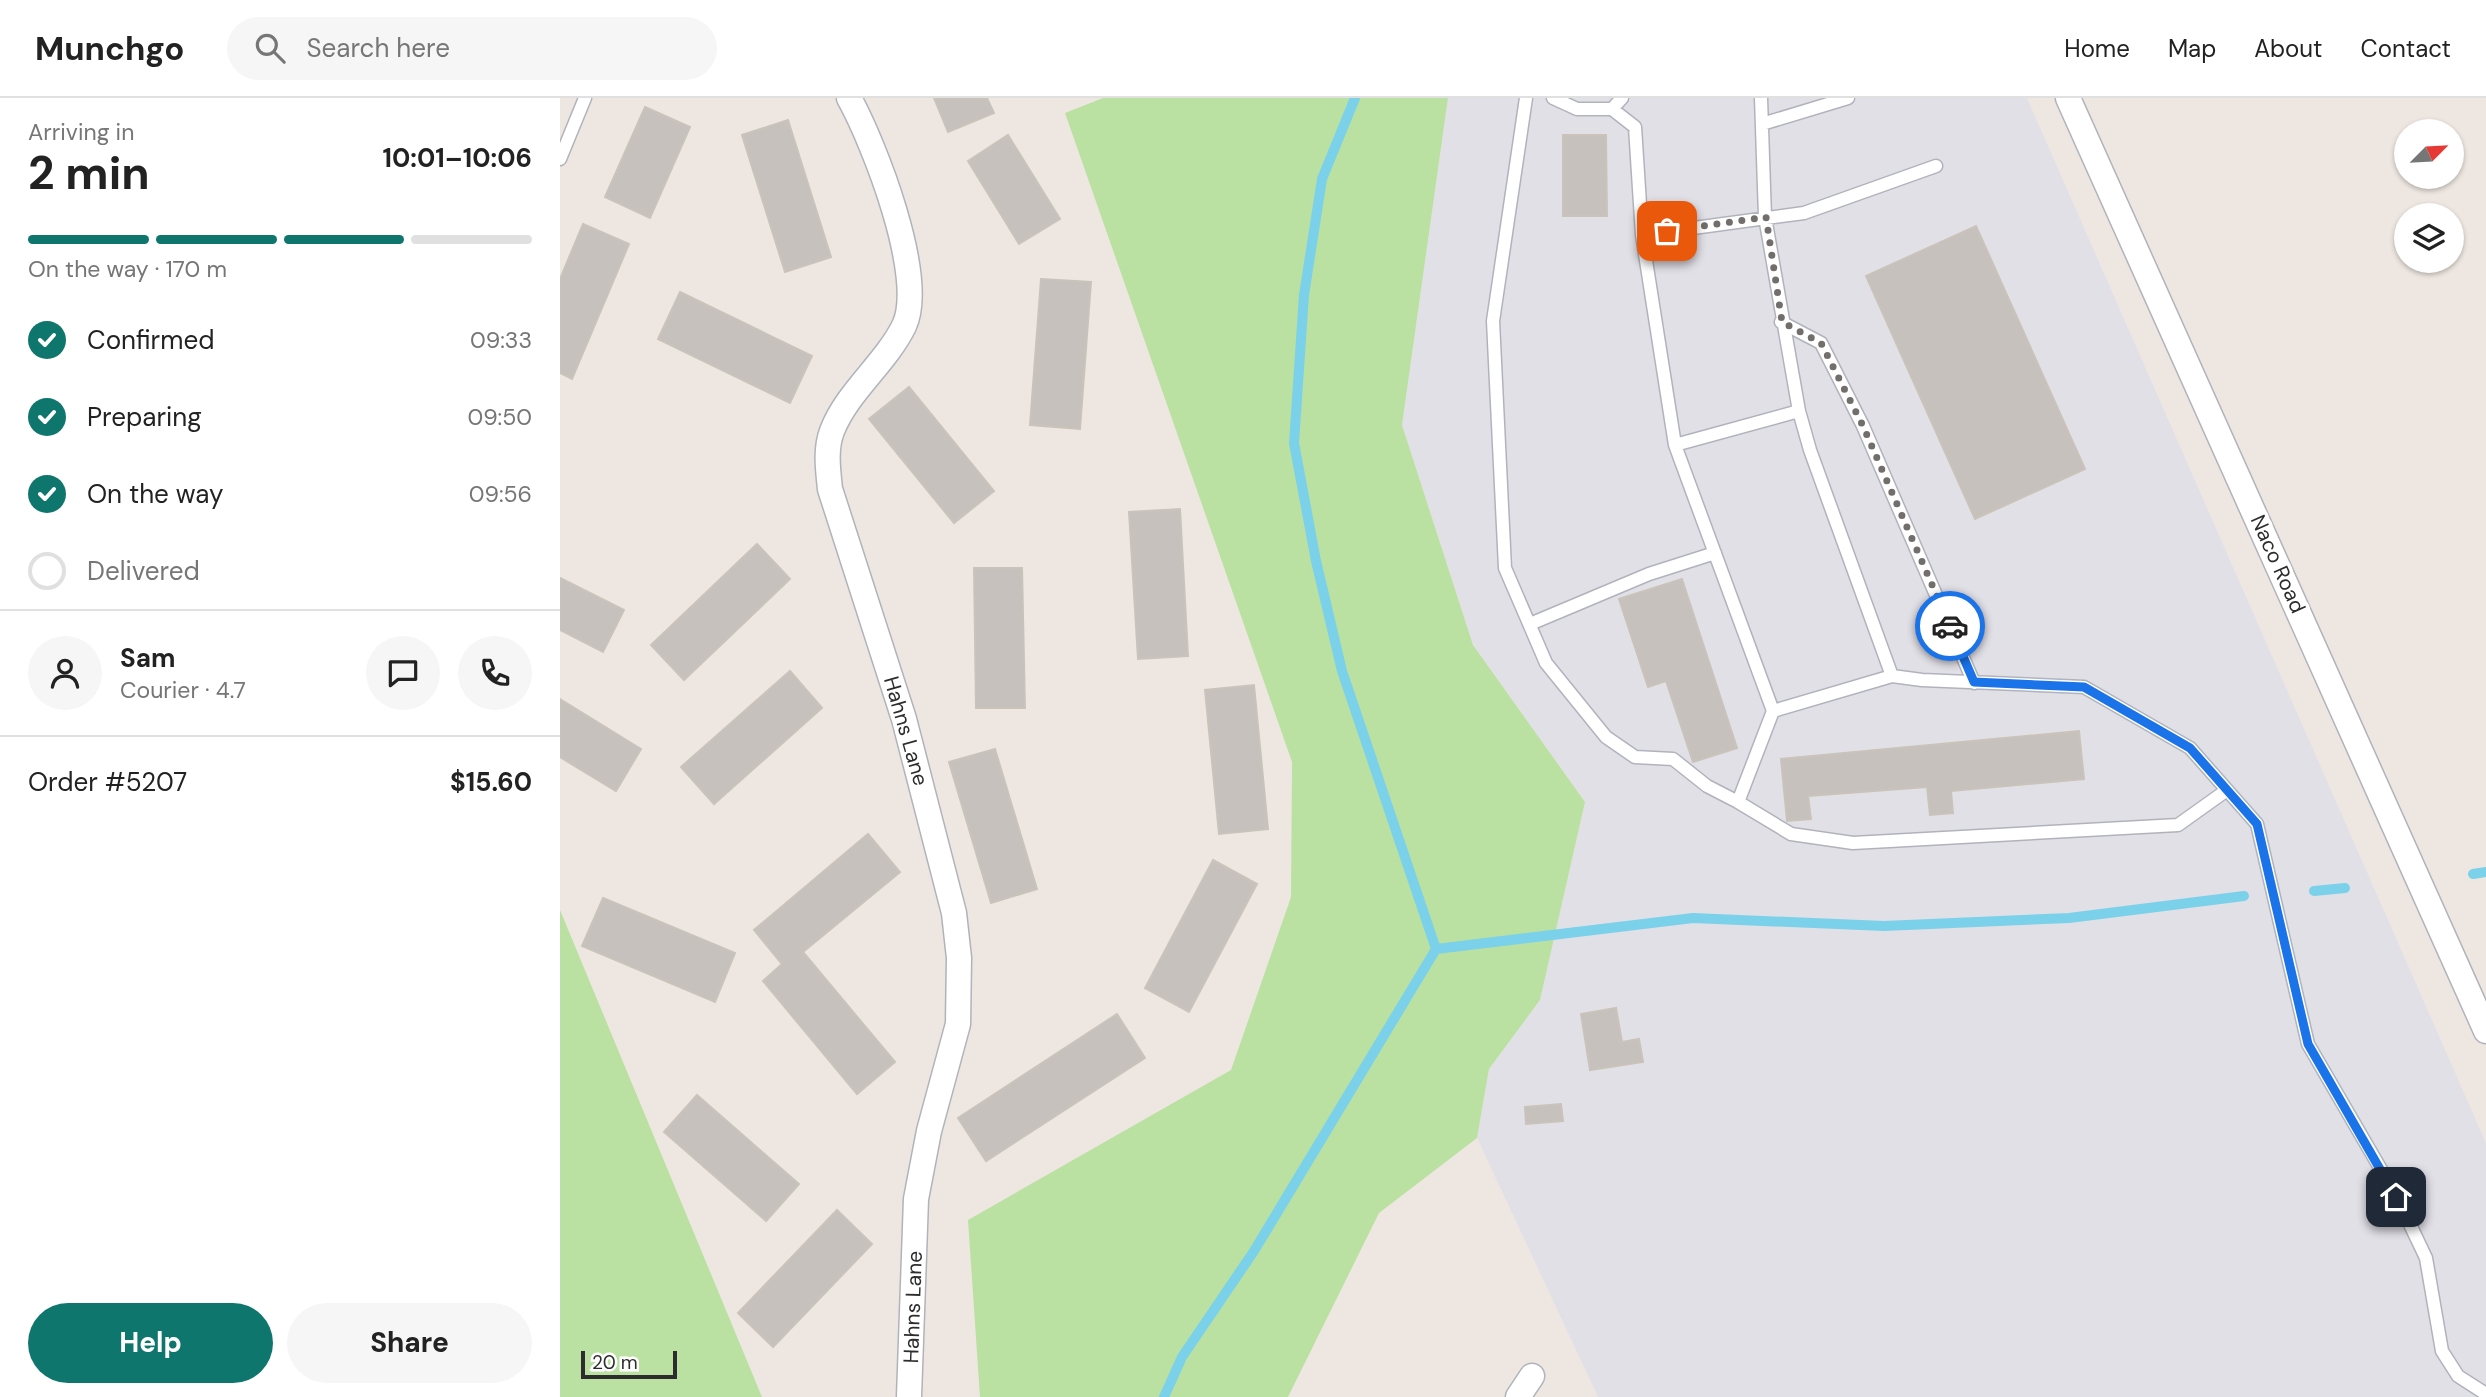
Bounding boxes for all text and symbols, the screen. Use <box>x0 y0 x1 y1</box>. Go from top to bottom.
search box <box>227 17 717 80</box>
text: Munchgo <box>35 27 185 70</box>
icon: search <box>251 29 289 67</box>
text: Search here <box>307 31 450 65</box>
text: Home <box>2064 33 2130 64</box>
text: Map <box>2168 33 2216 64</box>
text: About <box>2254 33 2323 64</box>
text: Contact <box>2361 33 2451 64</box>
text: Arriving in <box>28 117 134 147</box>
north arrow <box>2394 119 2464 189</box>
map controls <box>2394 119 2464 273</box>
text: 10:01–10:06 <box>383 141 532 175</box>
text: 2 min <box>28 143 150 203</box>
pin <box>1637 201 1697 261</box>
button: layers <box>2394 203 2464 273</box>
icon: bag <box>1648 212 1686 250</box>
text: On the way · 170 m <box>28 254 227 284</box>
icon: check <box>28 321 66 359</box>
text: Confirmed <box>87 323 214 357</box>
text: 09:33 <box>470 325 532 355</box>
icon: check <box>28 398 66 436</box>
text: Preparing <box>87 400 202 434</box>
text: 09:50 <box>467 402 532 432</box>
icon: check <box>28 475 66 513</box>
text: On the way <box>87 477 223 511</box>
text: 09:56 <box>469 479 532 509</box>
street label: Naco Road <box>2244 510 2312 618</box>
text: Delivered <box>87 554 200 588</box>
courier <box>1915 591 1985 661</box>
icon: car <box>1931 607 1969 645</box>
button: person <box>28 636 102 710</box>
button: chat <box>366 636 440 710</box>
button: phone <box>458 636 532 710</box>
text: Sam <box>120 641 175 675</box>
street label: Hahns Lane <box>877 673 935 789</box>
text: Courier · 4.7 <box>120 675 246 705</box>
text: Order #5207 <box>28 765 187 799</box>
text: $15.60 <box>450 765 532 799</box>
pin <box>2366 1167 2426 1227</box>
icon: home <box>2377 1178 2415 1216</box>
street label: Hahns Lane <box>897 1250 929 1364</box>
button: Help <box>28 1303 273 1383</box>
button: Share <box>287 1303 532 1383</box>
scale bar <box>581 1348 677 1380</box>
text: 20 m <box>592 1350 638 1375</box>

